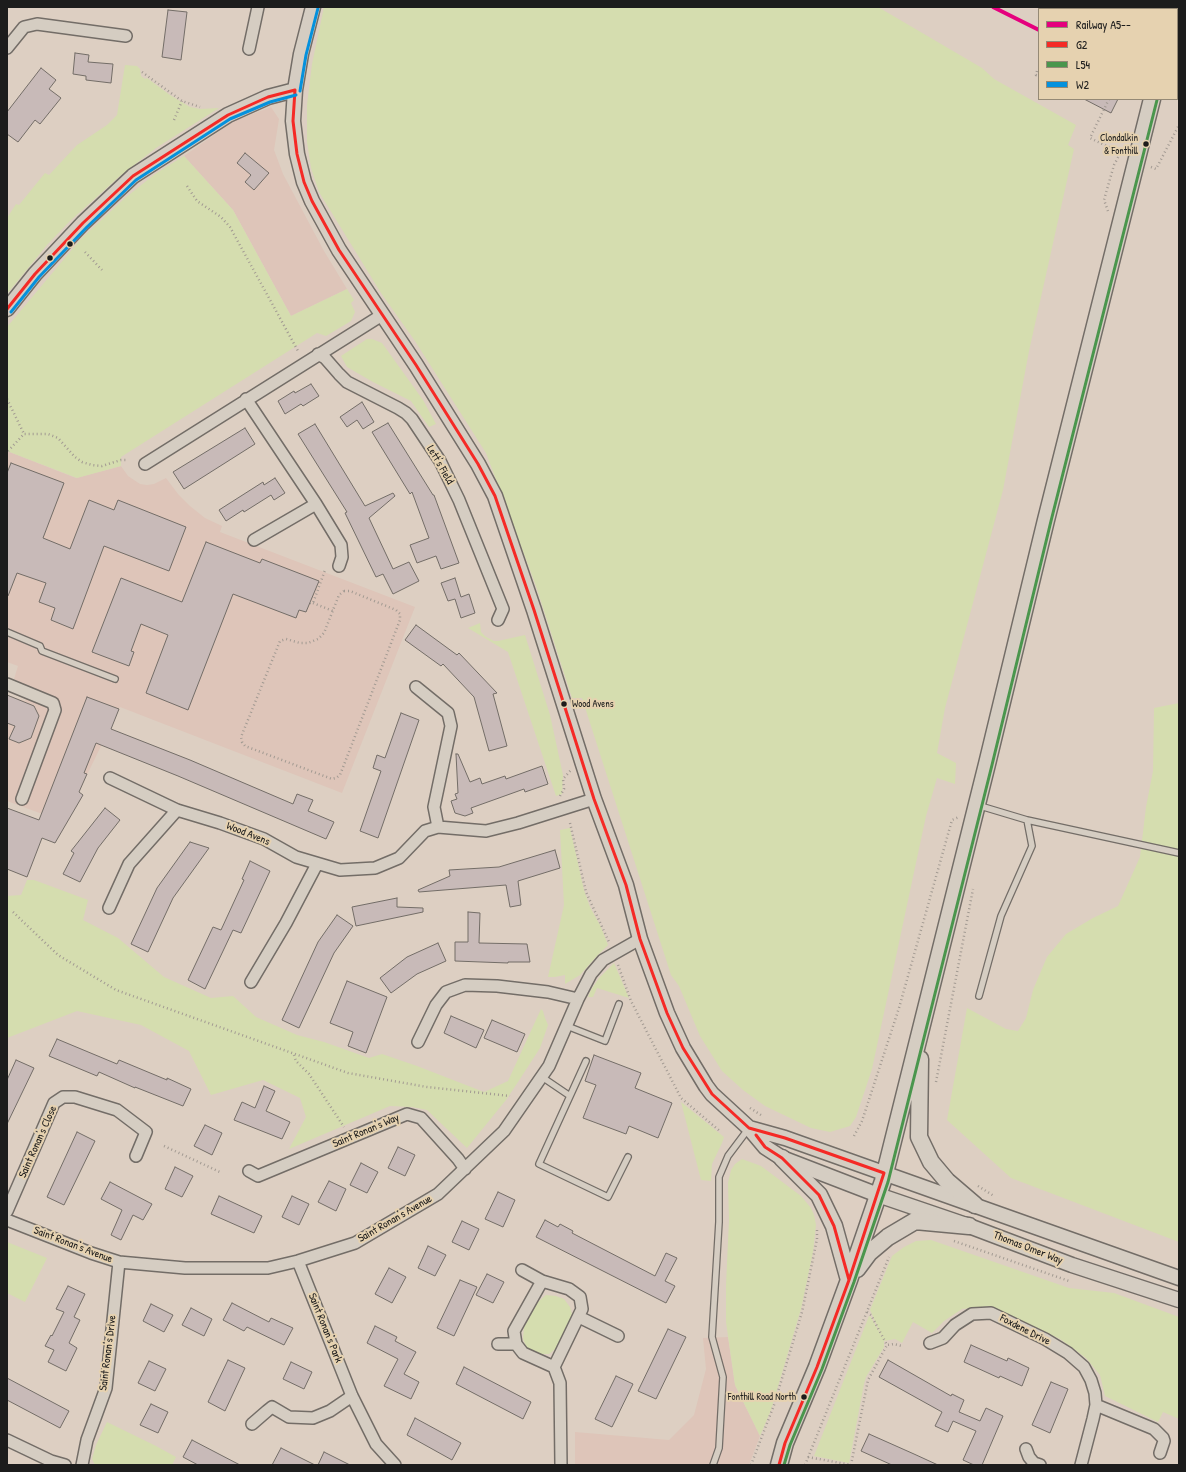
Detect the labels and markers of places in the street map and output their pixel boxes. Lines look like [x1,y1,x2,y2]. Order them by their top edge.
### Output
place label: Clondalkin & Fonthill [1100,132,1138,156]
marker: Clondalkin & Fonthill [1141,139,1151,149]
unlabelled marker [65,239,75,249]
unlabelled marker [45,253,55,263]
place label: Wood Avens [572,698,614,710]
marker: Wood Avens [559,699,569,709]
place label: Fonthill Road North [728,1391,796,1403]
marker: Fonthill Road North [799,1392,809,1402]

